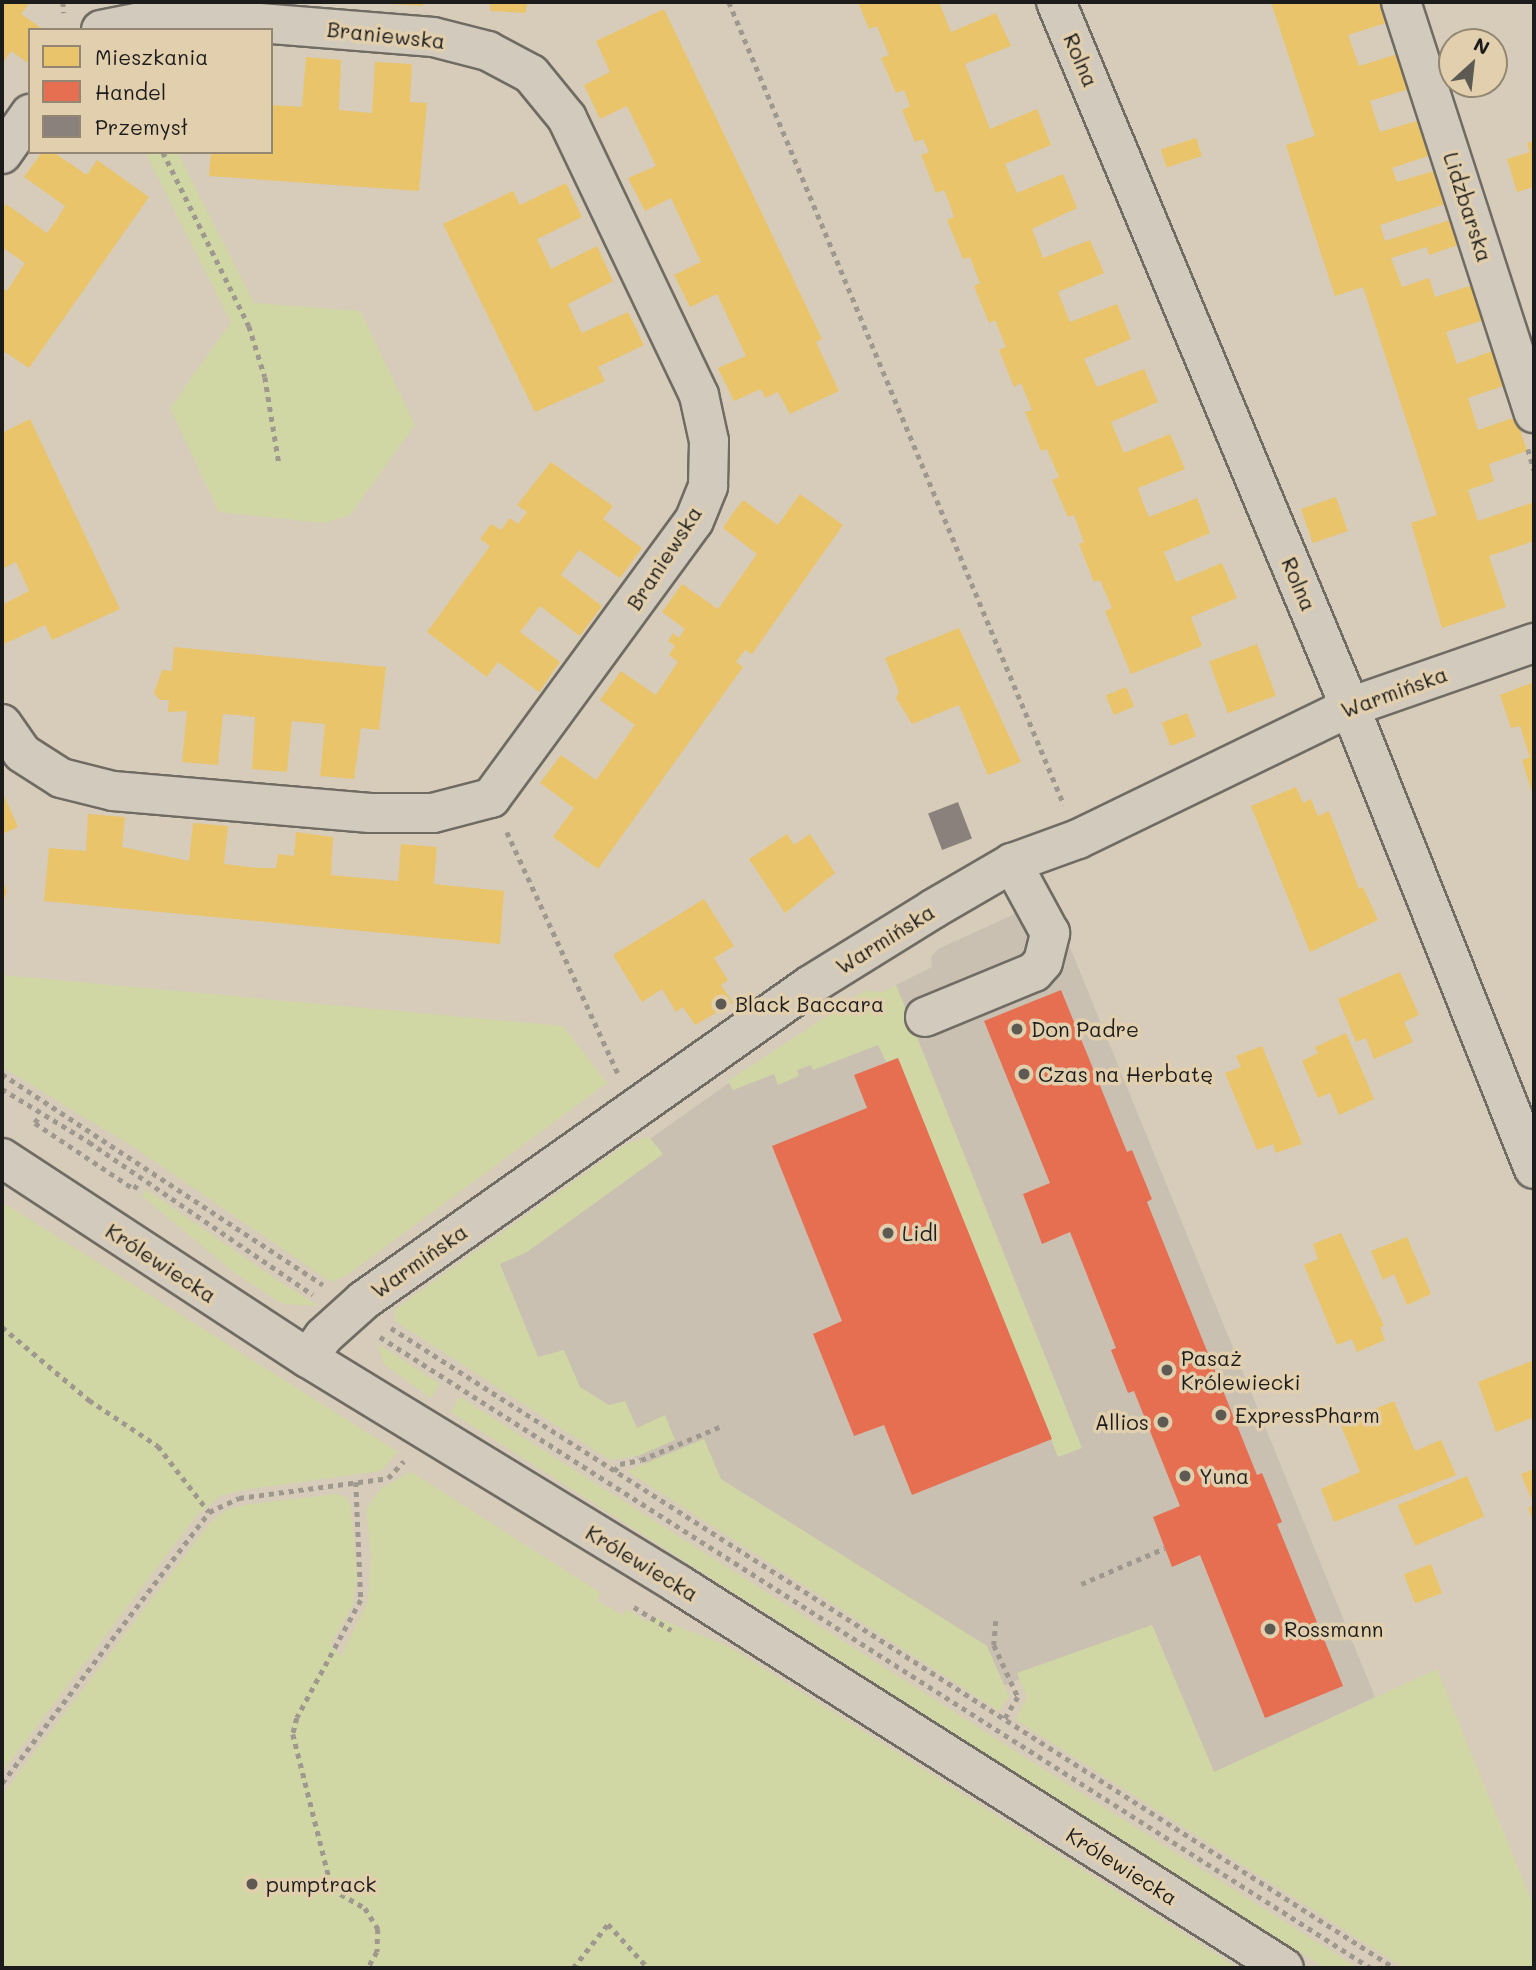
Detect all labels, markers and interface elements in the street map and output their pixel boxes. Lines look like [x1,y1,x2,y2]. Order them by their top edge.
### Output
street label: Braniewska [326,16,446,54]
legend [28,28,273,154]
north arrow [1438,28,1508,98]
street label: Rolna [1058,29,1104,91]
text: N [1470,31,1494,60]
text: Mieszkania [95,43,208,70]
text: Handel [95,78,166,105]
text: Przemysł [95,113,187,140]
street label: Lidzbarska [1438,149,1498,265]
street label: Braniewska [621,501,707,615]
street label: Rolna [1276,553,1322,615]
street label: Warmińska [1337,661,1451,723]
street label: Warmińska [831,899,939,979]
place label: Black Baccara [735,991,884,1017]
marker: Black Baccara [713,996,729,1012]
place label: Don Padre [1031,1016,1139,1042]
marker: Don Padre [1009,1021,1025,1037]
place label: Czas na Herbatę [1038,1061,1213,1087]
marker: Czas na Herbatę [1016,1066,1032,1082]
street label: Królewiecka [101,1218,221,1308]
street label: Warmińska [366,1219,472,1303]
place label: Lidl [902,1220,938,1246]
marker: Lidl [880,1225,896,1241]
place label: Pasaż Królewiecki [1181,1345,1301,1395]
marker: Pasaż Królewiecki [1159,1362,1175,1378]
place label: ExpressPharm [1235,1402,1380,1428]
marker: ExpressPharm [1213,1407,1229,1423]
place label: Allios [1095,1409,1149,1435]
marker: Allios [1155,1414,1171,1430]
place label: Yuna [1199,1463,1249,1489]
marker: Yuna [1177,1468,1193,1484]
street label: Królewiecka [581,1520,703,1606]
place label: Rossmann [1284,1616,1383,1642]
marker: Rossmann [1262,1621,1278,1637]
street label: Królewiecka [1062,1822,1182,1910]
place label: pumptrack [266,1871,377,1897]
marker: pumptrack [244,1876,260,1892]

